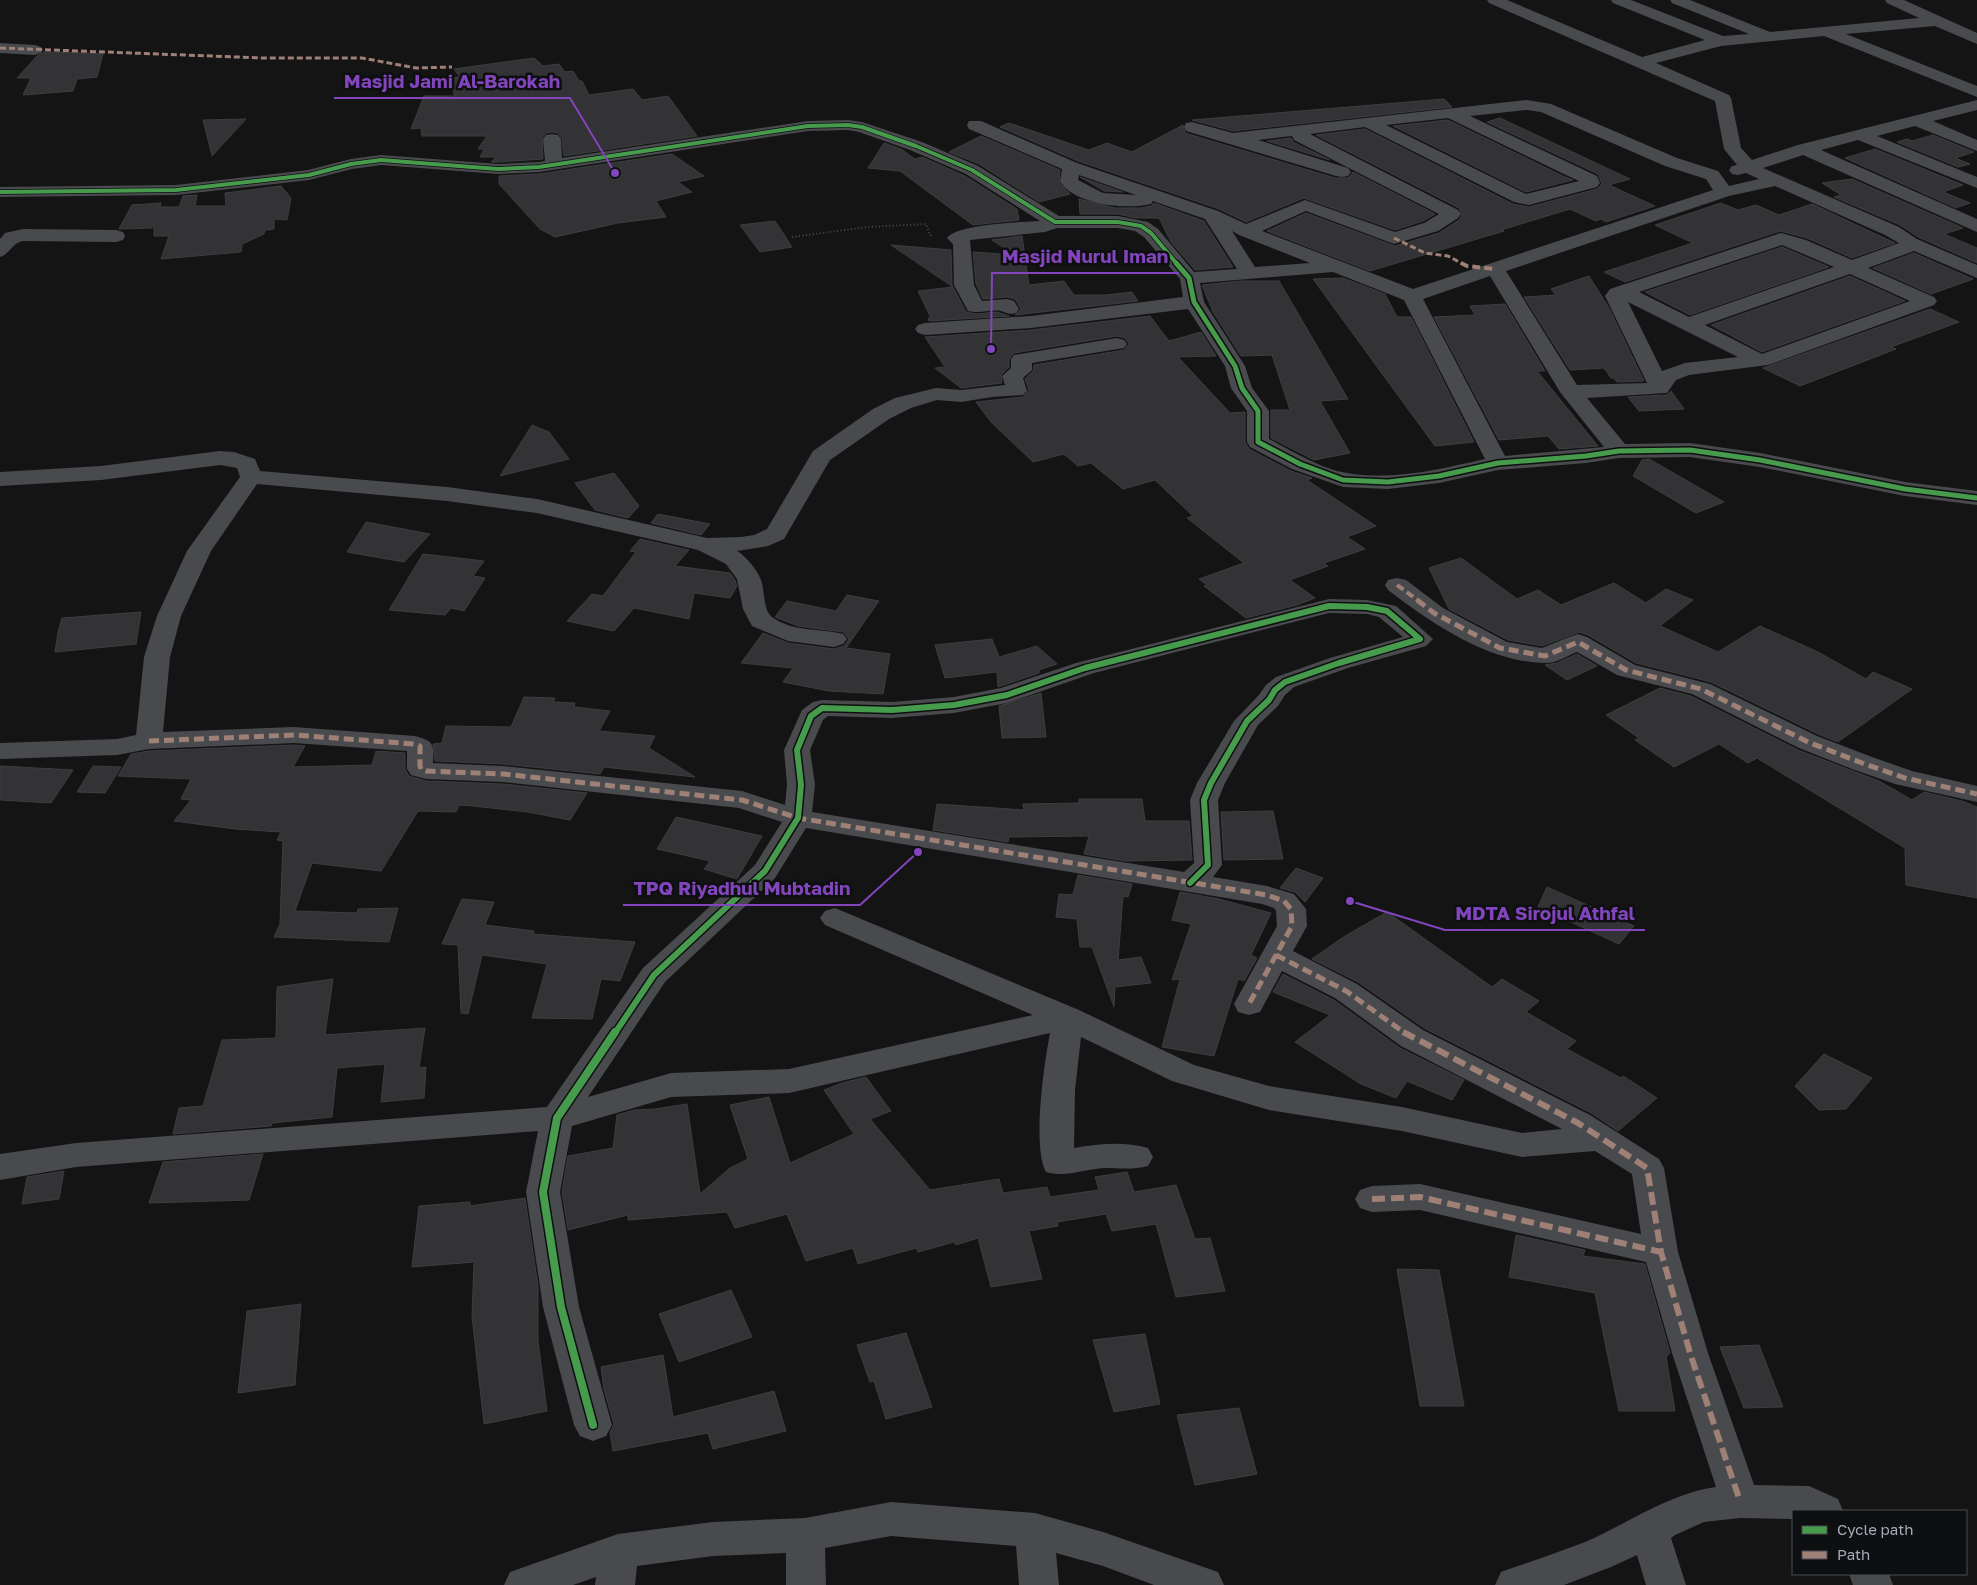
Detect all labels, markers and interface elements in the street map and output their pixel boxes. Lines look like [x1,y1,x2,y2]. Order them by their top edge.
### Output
callout: Masjid Jami Al-Barokah [334,64,570,98]
text: Masjid Jami Al-Barokah [344,69,560,92]
callout: Masjid Nurul Iman [992,239,1179,273]
text: Masjid Nurul Iman [1002,244,1168,267]
callout: TPQ Riyadhul Mubtadin [623,871,860,905]
text: TPQ Riyadhul Mubtadin [633,876,851,899]
callout: MDTA Sirojul Athfal [1445,896,1645,930]
text: MDTA Sirojul Athfal [1455,901,1635,924]
legend [1792,1510,1967,1575]
text: Cycle path [1837,1520,1913,1538]
text: Path [1837,1545,1870,1563]

